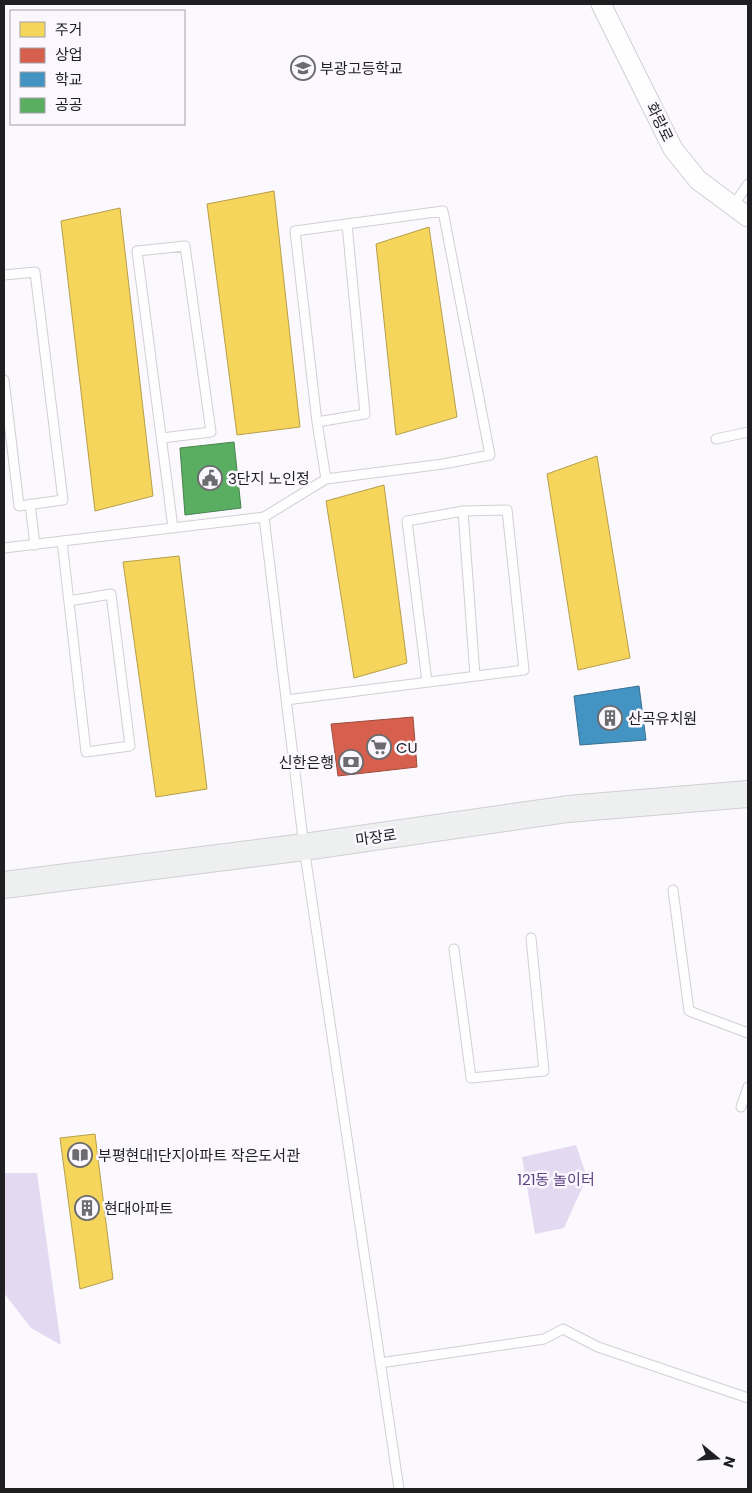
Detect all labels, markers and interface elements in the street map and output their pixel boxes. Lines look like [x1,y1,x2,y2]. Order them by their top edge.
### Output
legend [10,10,185,125]
text: 주거 [55,19,83,40]
text: 상업 [55,44,83,65]
school or university icon: 부광고등학교 [290,55,316,81]
place label: 부광고등학교 [320,58,403,79]
text: 학교 [55,69,83,90]
text: 공공 [55,94,83,115]
street label: 화랑로 [641,99,679,145]
public building icon: 3단지 노인정 [197,465,223,491]
place label: 3단지 노인정 [228,468,310,489]
building icon: 산곡유치원 [597,705,623,731]
place label: 산곡유치원 [628,708,697,729]
supermarket icon: CU [366,734,392,760]
place label: CU [396,737,418,758]
bank icon: 신한은행 [338,749,364,775]
place label: 신한은행 [279,752,334,773]
street label: 마장로 [354,824,398,850]
library icon: 부평현대1단지아파트 작은도서관 [67,1142,93,1168]
place label: 부평현대1단지아파트 작은도서관 [98,1145,300,1166]
park label: 121동 놀이터 [517,1169,595,1190]
building icon: 현대아파트 [74,1195,100,1221]
place label: 현대아파트 [104,1198,173,1219]
north arrow [692,1433,742,1483]
text: N [718,1454,741,1470]

